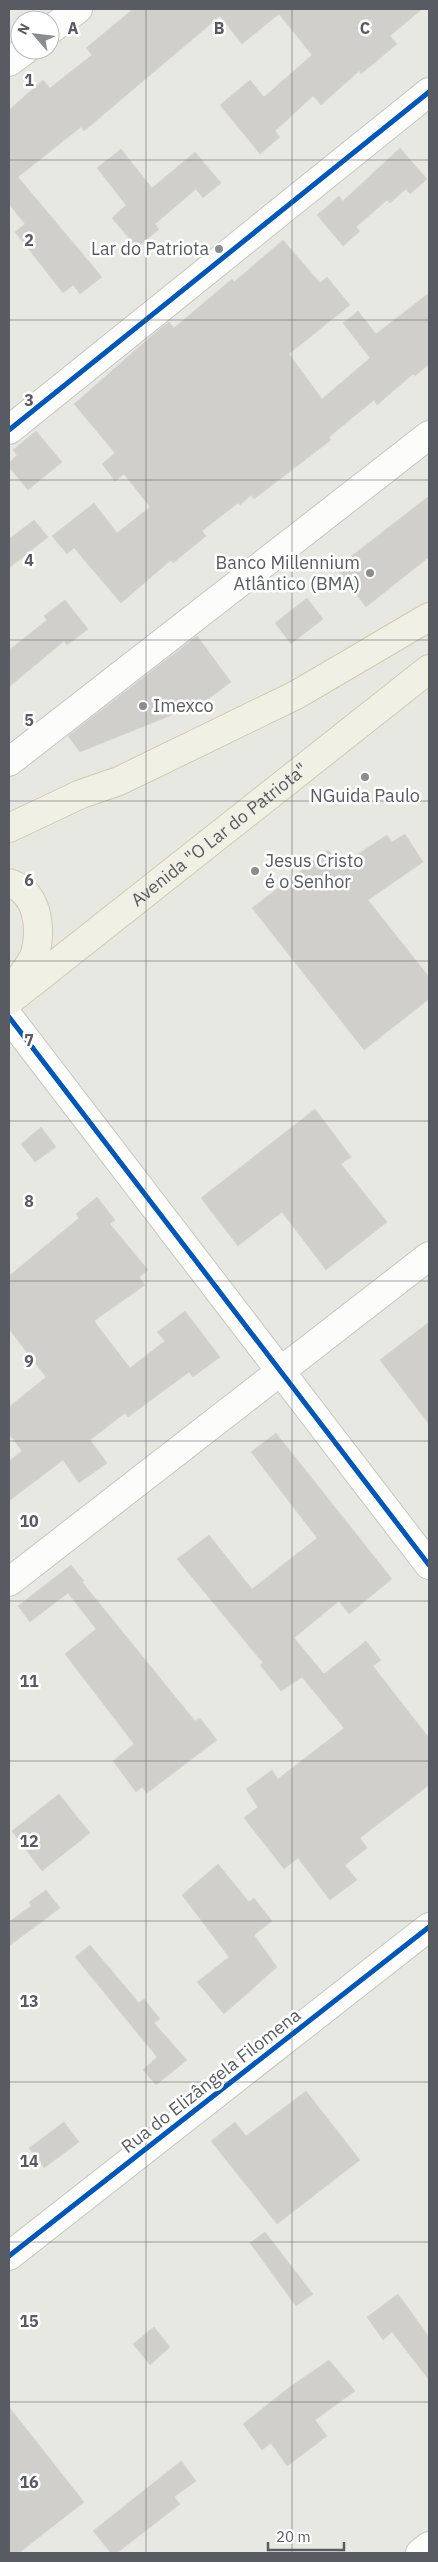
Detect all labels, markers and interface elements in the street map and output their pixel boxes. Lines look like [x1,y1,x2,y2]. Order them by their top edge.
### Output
north arrow [10,10,60,60]
text: A [68,18,79,38]
text: B [214,18,225,38]
text: C [360,18,370,38]
text: N [13,20,34,38]
text: 1 [24,70,34,90]
text: 2 [24,230,34,250]
place label: Lar do Patriota [91,237,209,260]
marker: Lar do Patriota [213,243,225,255]
text: 3 [24,390,34,410]
text: 4 [24,550,34,570]
place label: Banco Millennium Atlântico (BMA) [216,551,360,595]
marker: Banco Millennium Atlântico (BMA) [364,567,376,579]
place label: Imexco [153,694,214,717]
marker: Imexco [137,700,149,712]
text: 5 [24,710,34,730]
street label: Avenida "O Lar do Patriota" [126,758,312,911]
marker: NGuida Paulo [359,771,371,783]
place label: NGuida Paulo [310,784,420,807]
place label: Jesus Cristo é o Senhor [265,849,363,893]
marker: Jesus Cristo é o Senhor [249,865,261,877]
text: 6 [24,870,34,890]
text: 7 [24,1030,34,1050]
text: 8 [24,1191,34,1211]
text: 9 [24,1351,34,1371]
text: 10 [19,1511,39,1531]
text: 11 [19,1671,39,1691]
text: 12 [19,1831,39,1851]
text: 13 [19,1991,39,2011]
street label: Rua do Elizângela Filomena [116,2003,305,2158]
text: 14 [19,2151,39,2171]
text: 15 [19,2311,39,2331]
text: 16 [19,2472,39,2492]
scale bar [268,2520,344,2552]
text: 20 m [276,2527,311,2546]

